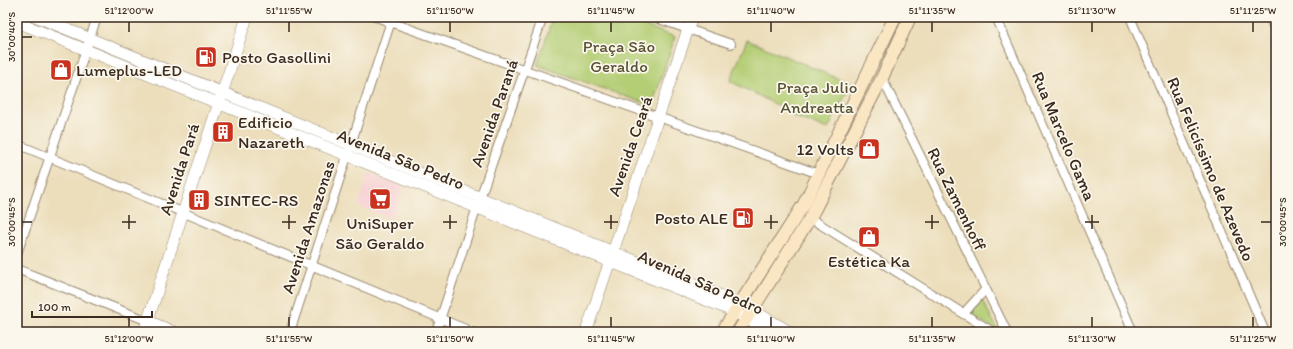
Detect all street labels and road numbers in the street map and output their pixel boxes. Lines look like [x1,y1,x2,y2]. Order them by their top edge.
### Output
street label: Avenida Paraná [466,56,522,170]
street label: Rua Marcelo Gama [1028,69,1100,204]
street label: Rua Felicíssimo de Azevedo [1163,74,1259,264]
street label: Avenida Ceará [603,93,657,199]
street label: Avenida Pará [155,120,203,218]
street label: Avenida São Pedro [335,124,467,194]
street label: Rua Zamenhoff [923,144,991,254]
street label: Avenida Amazonas [277,158,339,296]
street label: Avenida São Pedro [635,245,767,319]

